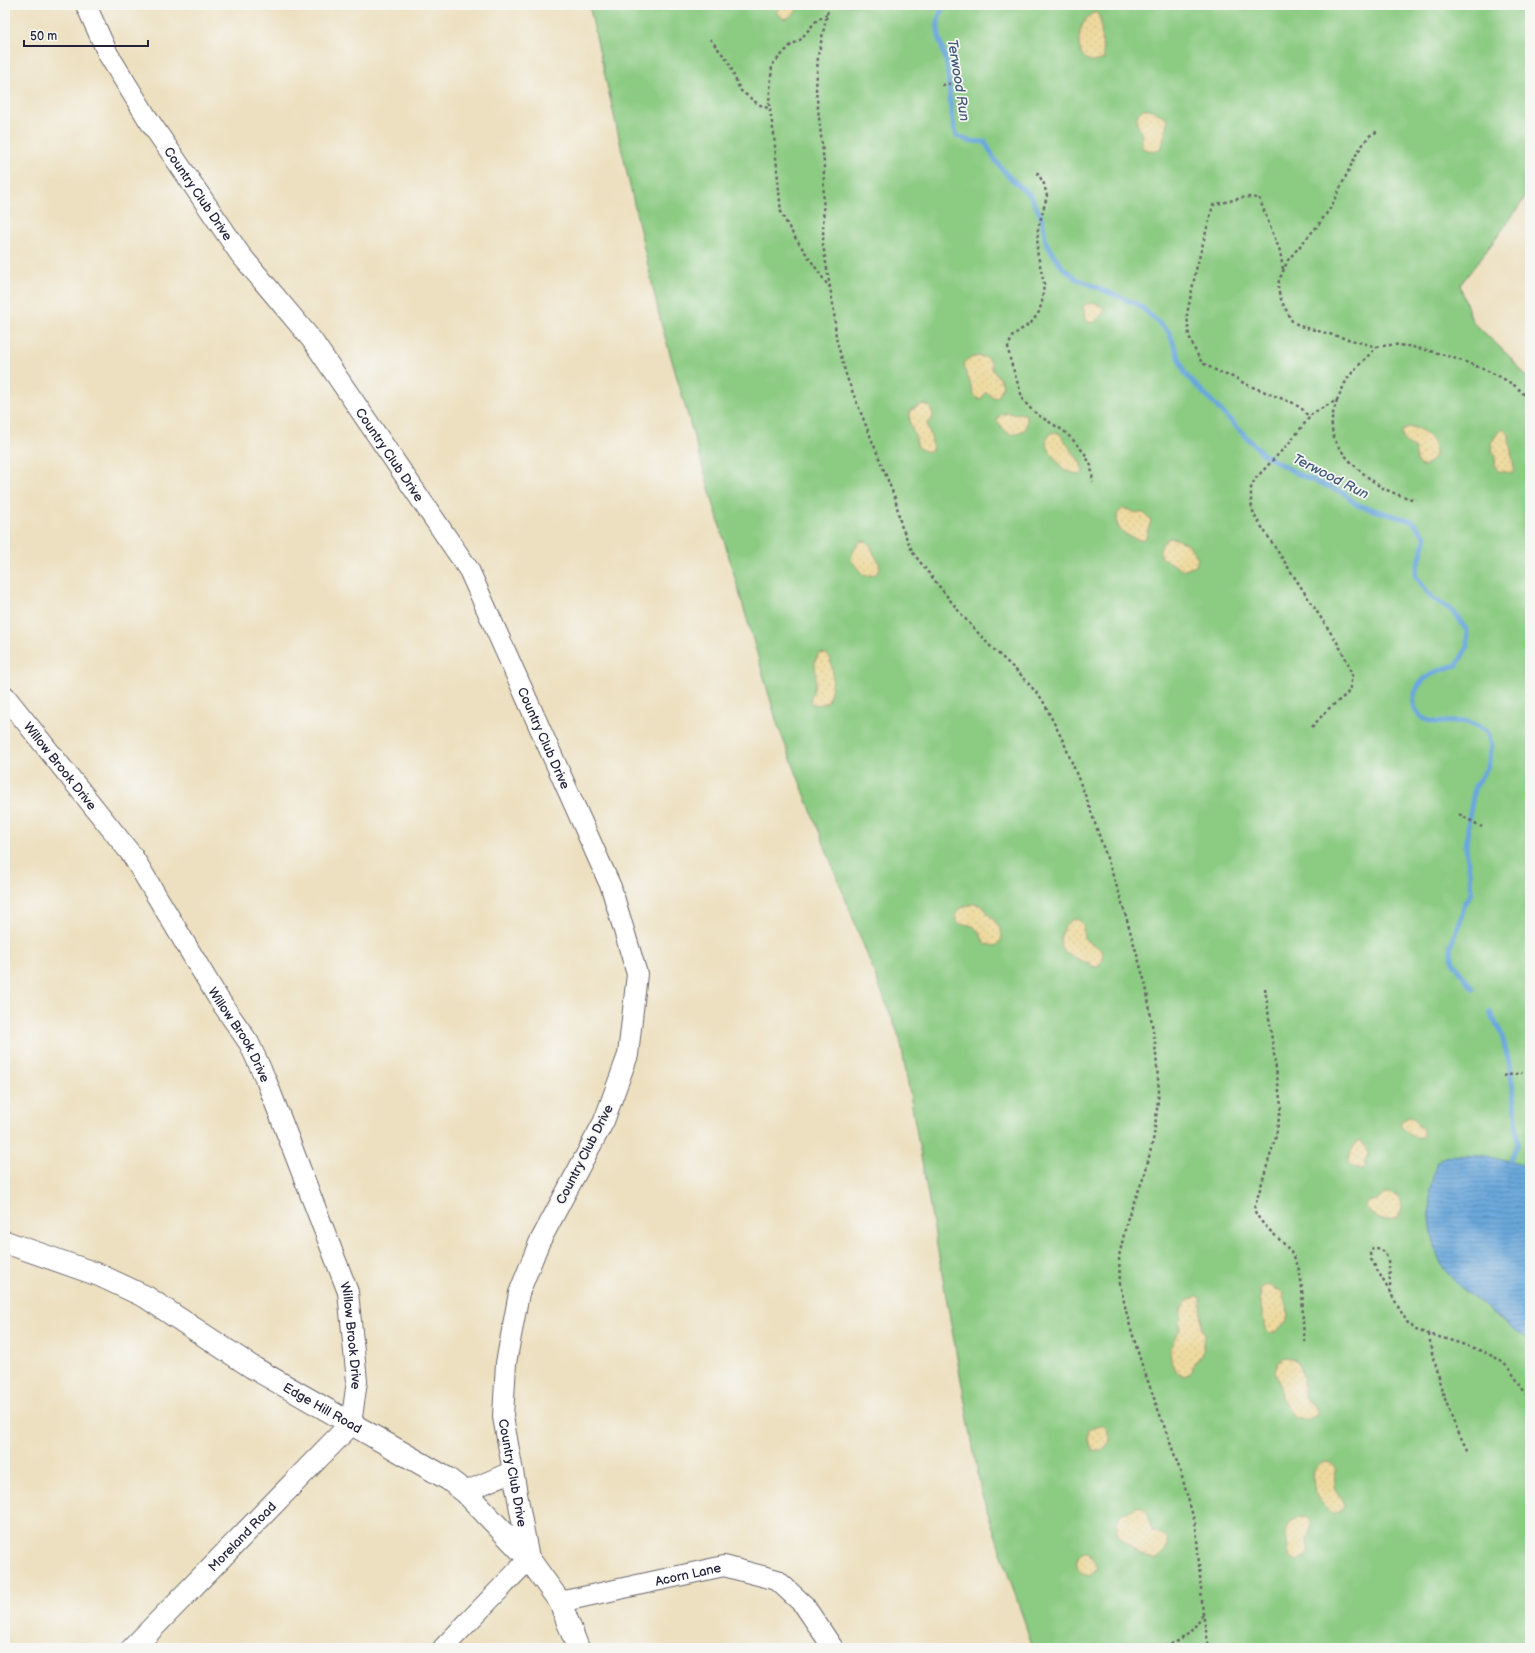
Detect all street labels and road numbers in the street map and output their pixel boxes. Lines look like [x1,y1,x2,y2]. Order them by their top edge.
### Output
street label: Country Club Drive [160,144,236,244]
street label: Country Club Drive [352,405,427,505]
street label: Country Club Drive [514,685,573,792]
street label: Willow Brook Drive [20,719,100,814]
street label: Willow Brook Drive [204,985,273,1085]
street label: Country Club Drive [553,1102,617,1207]
street label: Willow Brook Drive [336,1280,364,1391]
street label: Edge Hill Road [280,1379,364,1437]
street label: Country Club Drive [494,1417,530,1529]
street label: Moreland Road [205,1499,280,1575]
street label: Acorn Lane [654,1560,723,1590]

